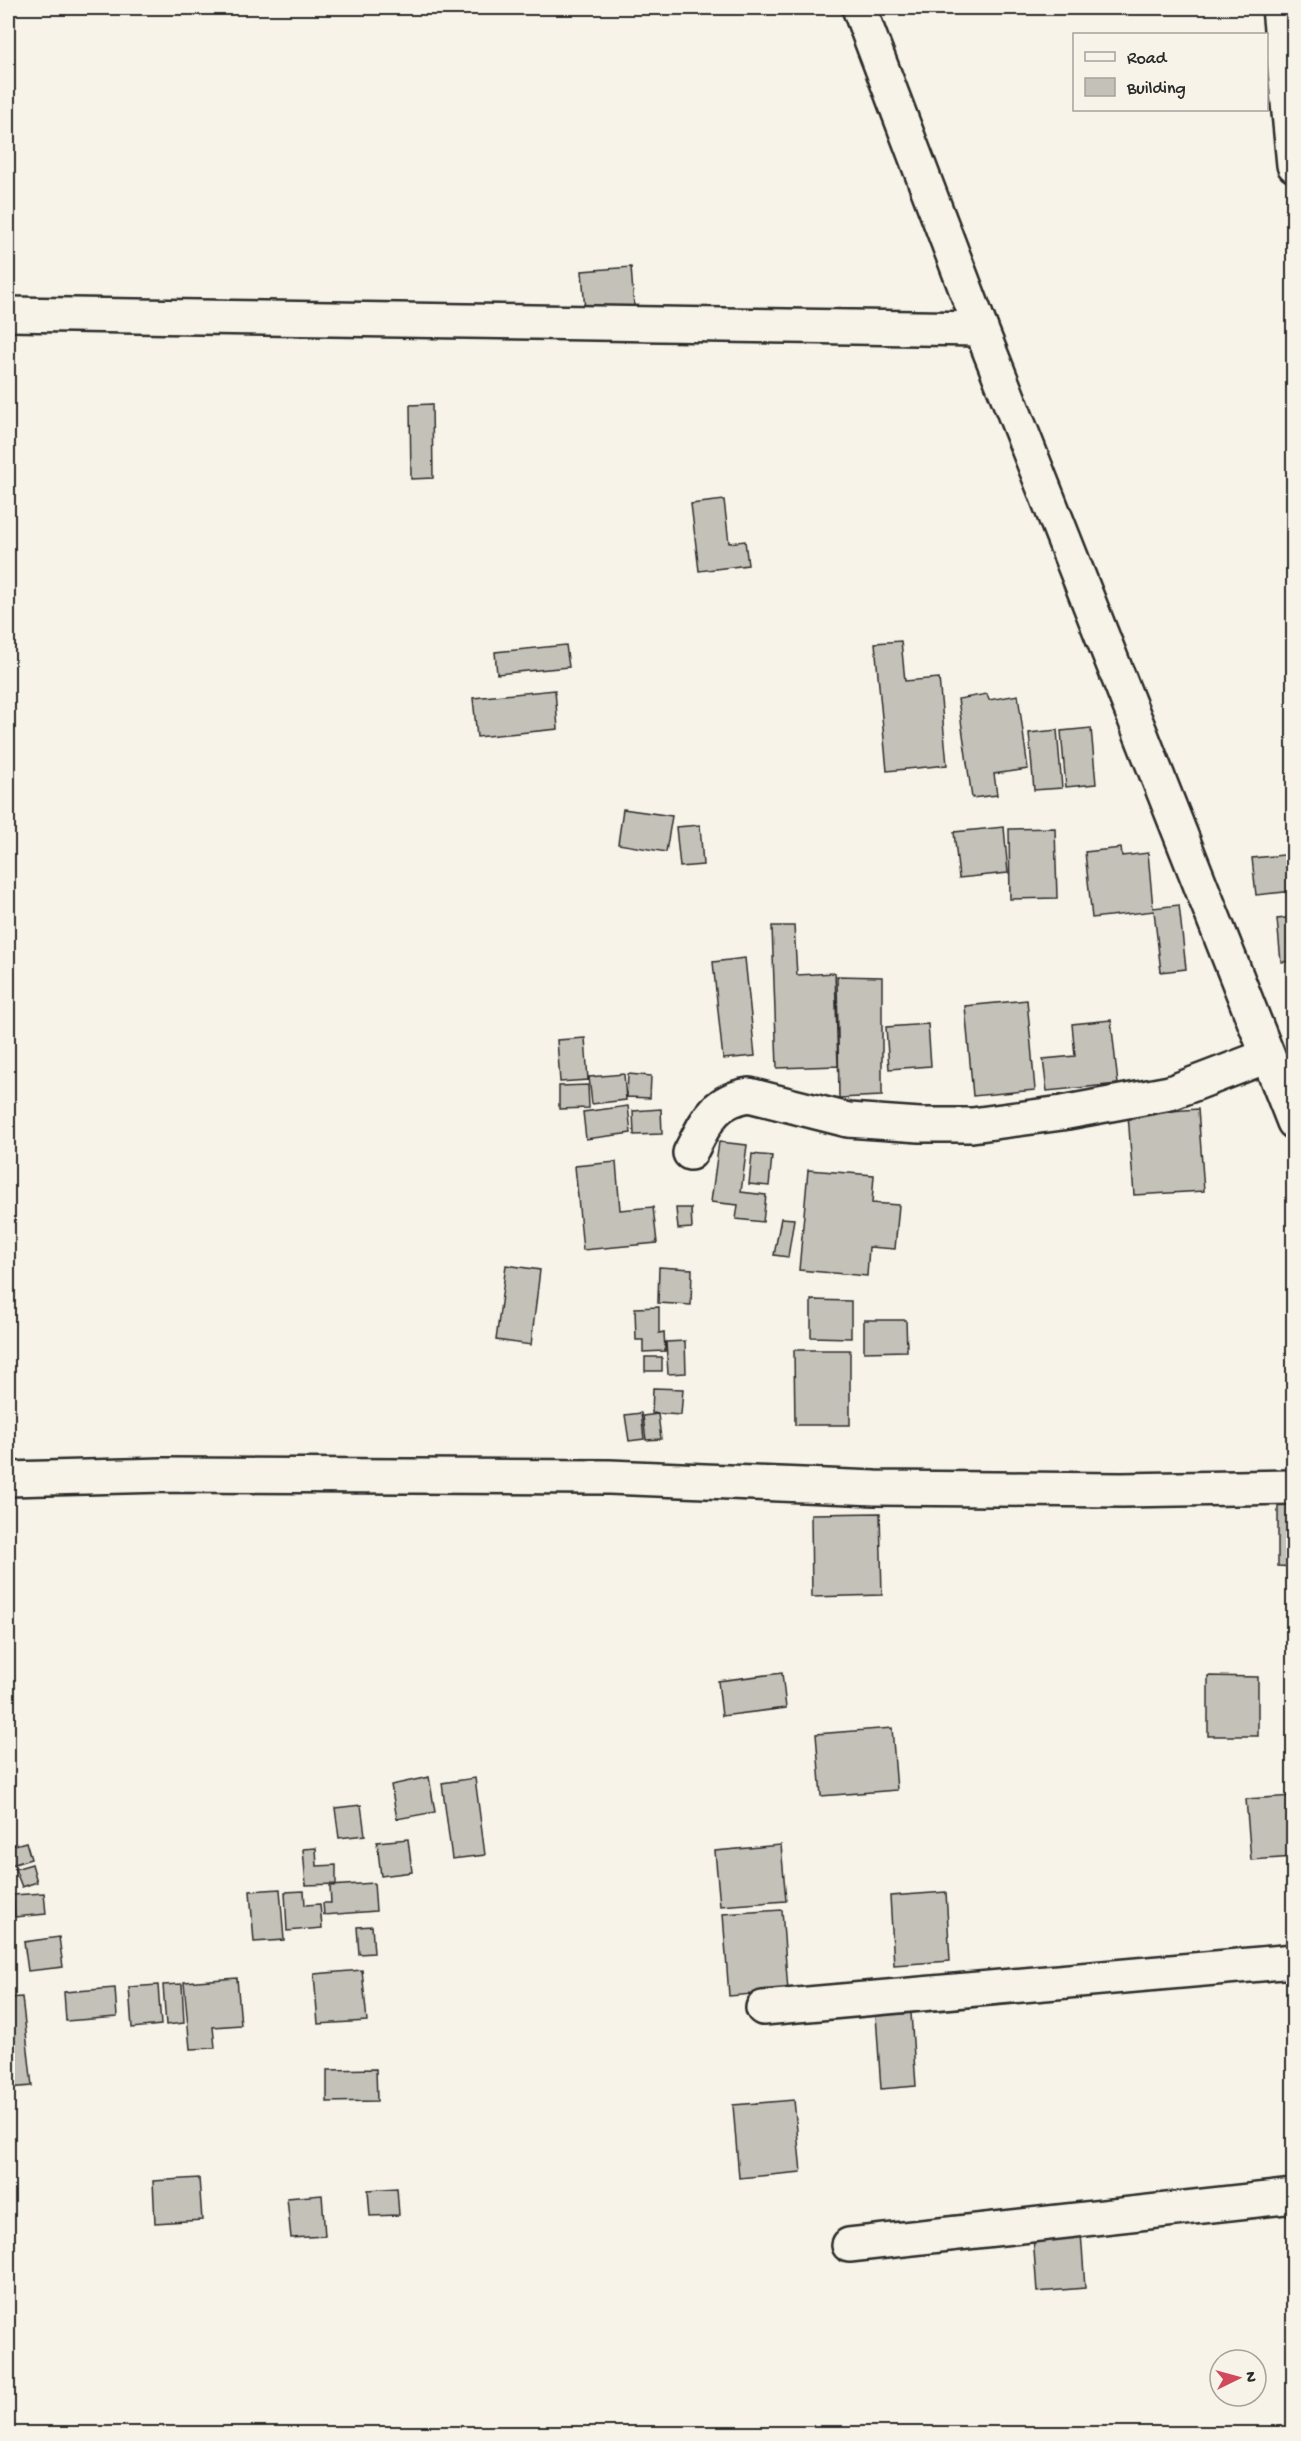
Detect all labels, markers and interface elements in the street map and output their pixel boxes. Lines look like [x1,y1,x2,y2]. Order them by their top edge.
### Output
legend [1073,33,1268,111]
text: Road [1127,49,1168,70]
text: Building [1126,79,1186,100]
north arrow [1208,2348,1268,2408]
text: N [1240,2371,1259,2384]

